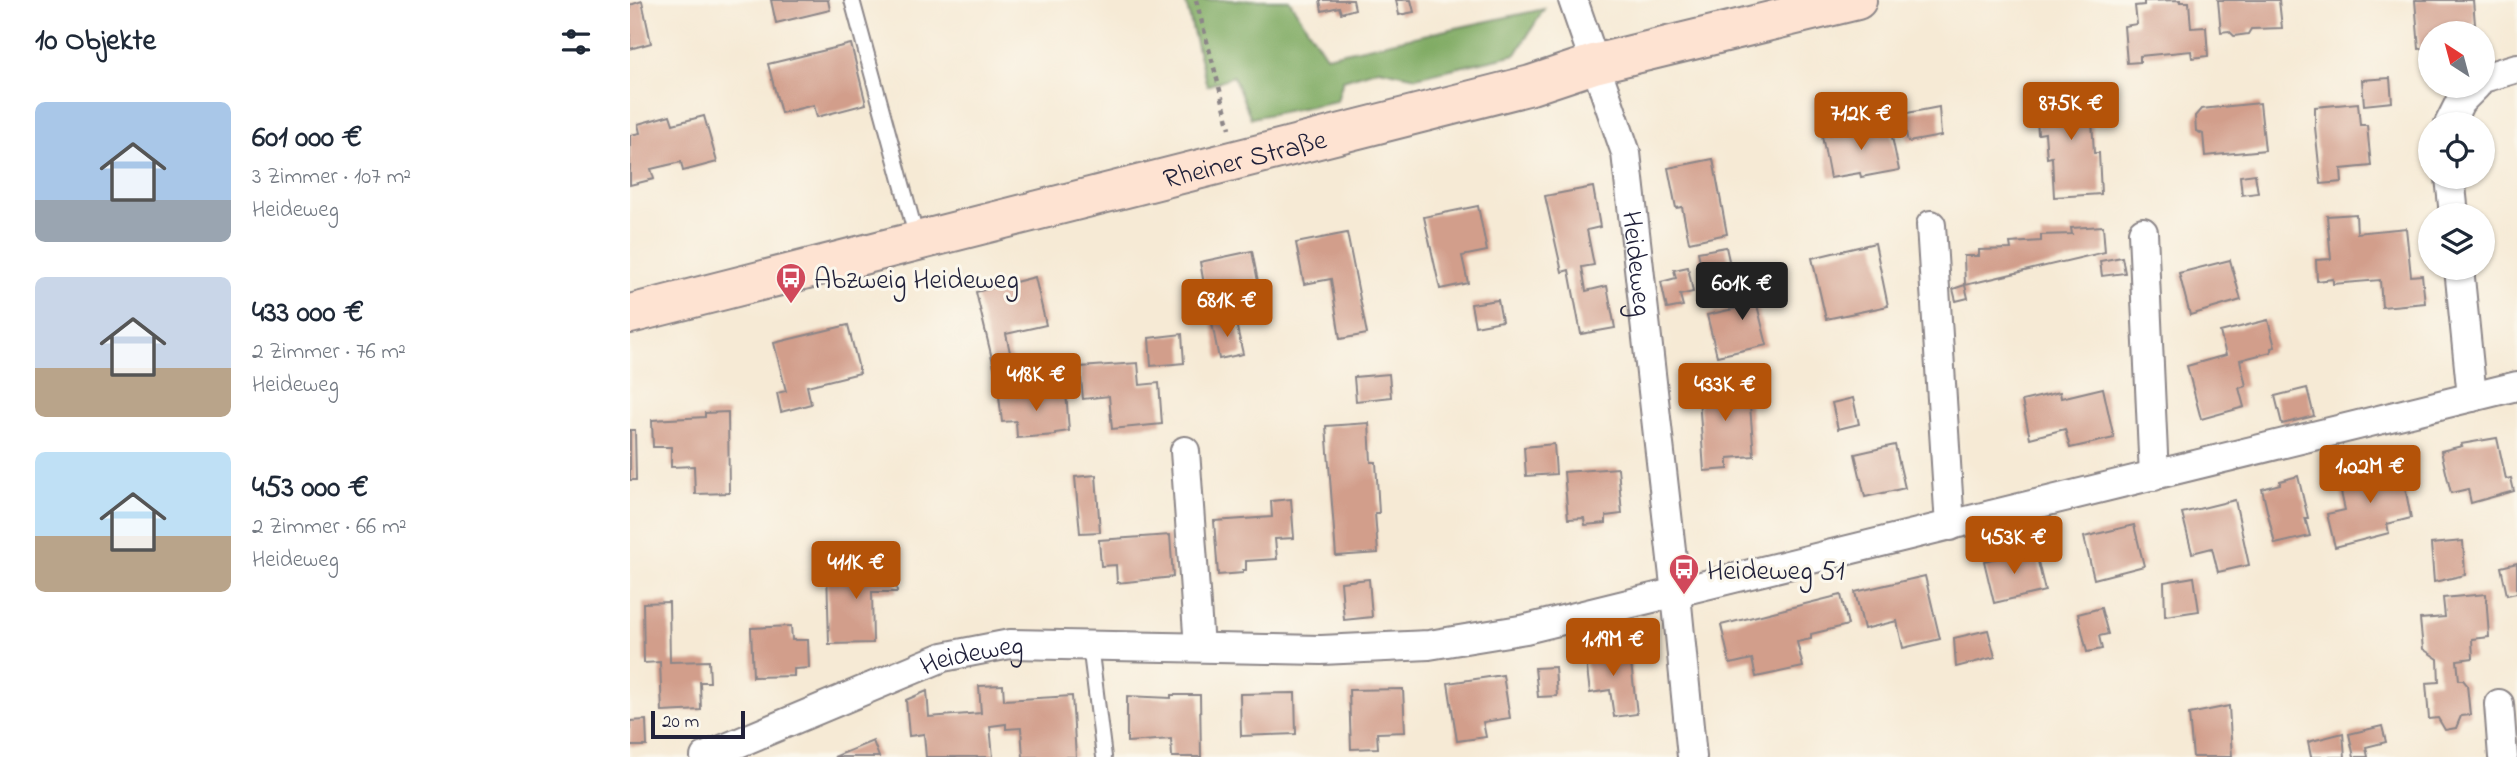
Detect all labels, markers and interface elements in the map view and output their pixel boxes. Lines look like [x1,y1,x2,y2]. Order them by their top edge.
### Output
text: 10 Objekte [35,20,156,64]
north arrow [2418,21,2496,98]
map controls [2418,21,2495,280]
icon: filters [557,23,595,61]
pin: 875K € [2014,82,2128,142]
text: 875K € [2039,88,2103,121]
pin: 712K € [1804,92,1918,152]
text: 712K € [1830,98,1892,131]
button: locate [2418,112,2495,189]
text: 601 000 € [252,117,363,161]
street label: Rheiner Straße [1159,121,1332,202]
icon: home [91,130,175,214]
text: 3 Zimmer · 107 m² [252,161,411,194]
text: Heideweg [252,194,339,227]
button: layers [2418,203,2495,280]
street label: Heideweg [1609,209,1661,319]
bus stop icon: Abzweig Heideweg [774,261,808,305]
place label: Abzweig Heideweg [814,261,1019,302]
pin: 601K € [1685,262,1799,322]
text: 601K € [1712,268,1772,301]
pin: 681K € [1170,280,1284,339]
text: 681K € [1198,285,1257,318]
text: 433 000 € [252,292,364,336]
icon: home [91,305,175,389]
text: 2 Zimmer · 76 m² [252,336,406,369]
pin: 418K € [979,354,1093,413]
text: 418K € [1007,359,1065,392]
pin: 433K € [1668,364,1782,423]
text: Heideweg [252,369,339,402]
text: 433K € [1694,369,1756,402]
pin: 1.02M € [2305,446,2435,505]
text: 1.02M € [2335,451,2405,484]
text: 453 000 € [252,467,369,511]
icon: home [91,480,175,564]
text: 2 Zimmer · 66 m² [252,511,407,544]
pin: 453K € [1957,516,2071,576]
text: 453K € [1981,522,2047,555]
pin: 411K € [799,542,913,601]
text: Heideweg [252,544,339,577]
text: 411K € [827,547,885,580]
bus stop icon: Heideweg 51 [1667,552,1701,596]
place label: Heideweg 51 [1707,552,1845,593]
pin: 1.19M € [1548,618,1678,678]
text: 1.19M € [1582,624,1644,657]
street label: Heideweg [914,627,1024,688]
scale bar [651,708,746,740]
text: 20 m [662,709,699,736]

